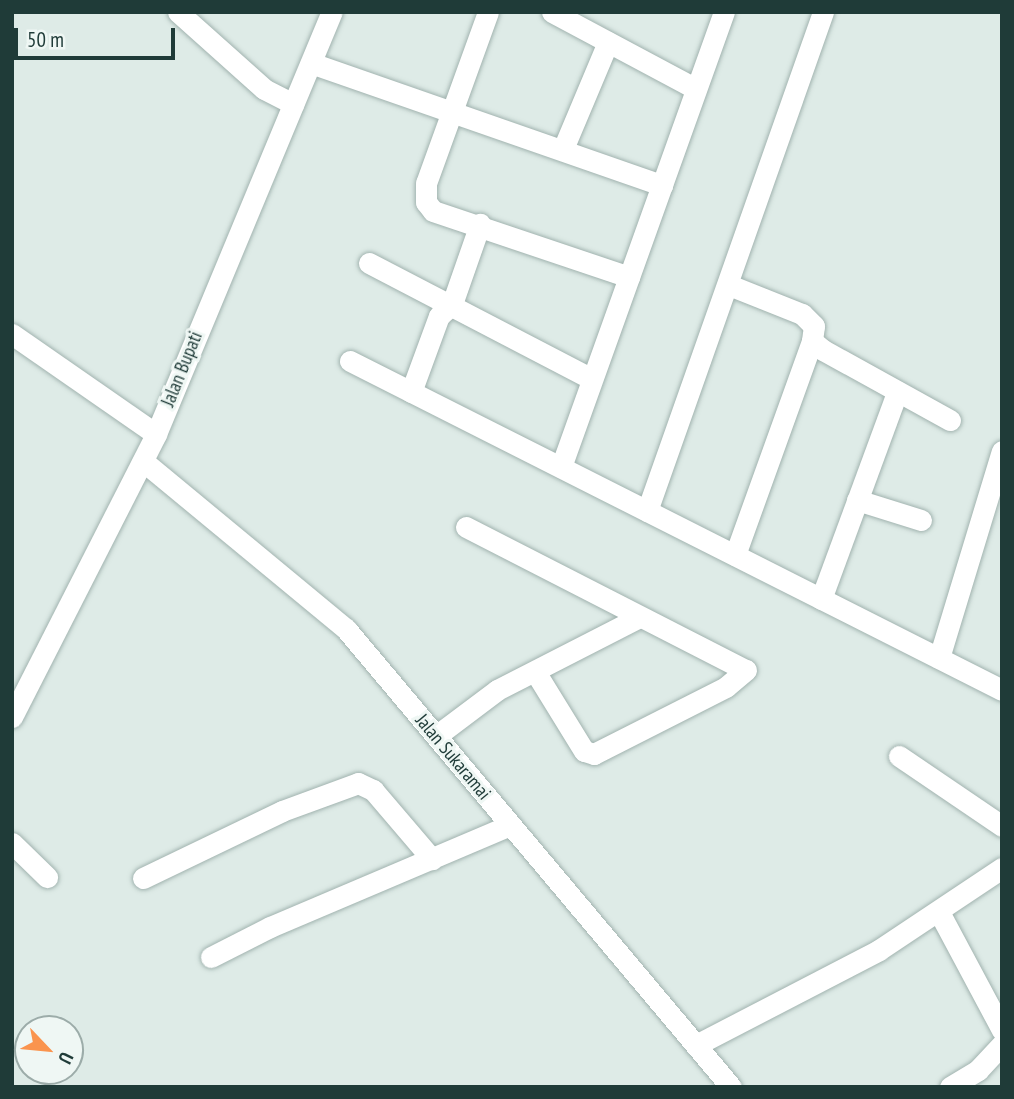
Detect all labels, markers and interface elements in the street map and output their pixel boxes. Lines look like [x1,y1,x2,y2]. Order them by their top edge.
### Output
scale bar [18,14,178,58]
text: 50 m [27,26,64,53]
street label: Jalan Bupati [157,328,207,410]
street label: Jalan Sukaramai [411,710,495,804]
north arrow [14,1015,84,1085]
text: U [53,1049,79,1068]

